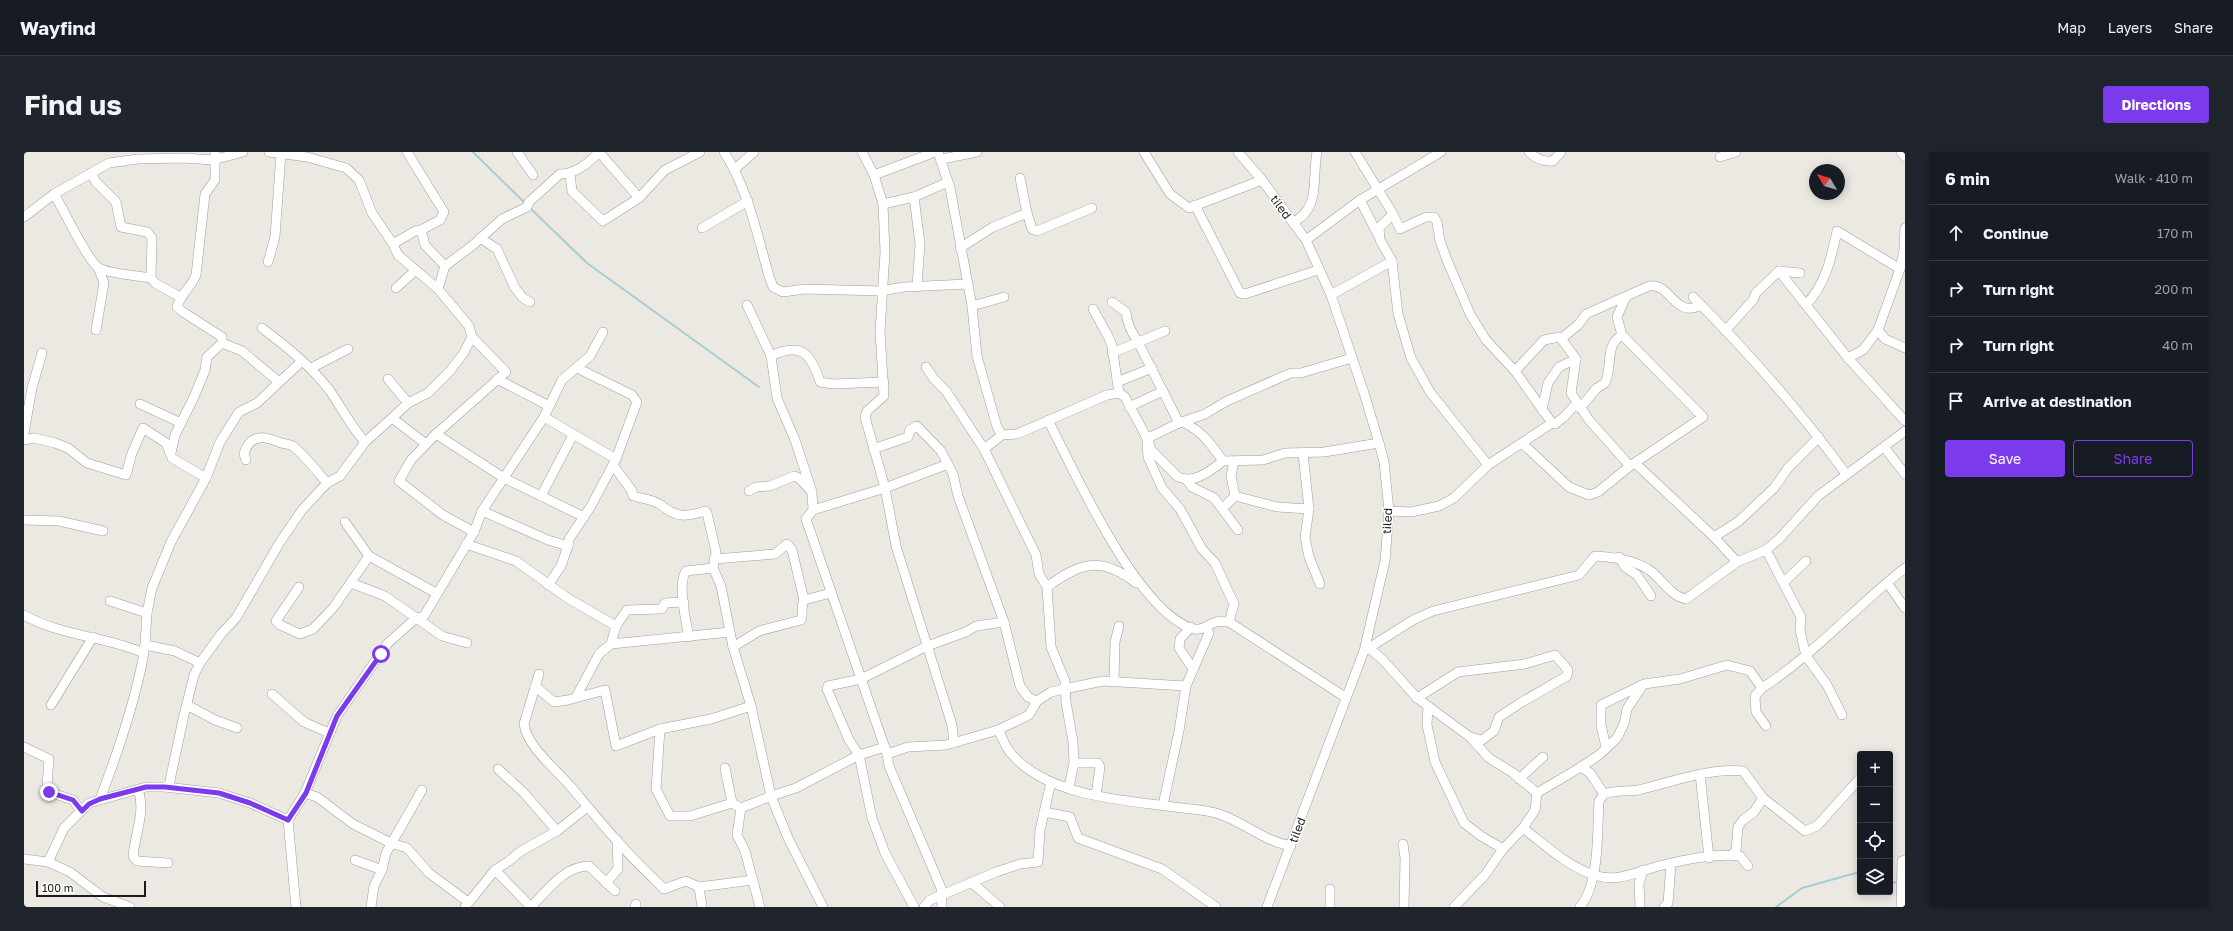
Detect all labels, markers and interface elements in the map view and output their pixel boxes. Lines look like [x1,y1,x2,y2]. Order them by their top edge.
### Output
text: Wayfind [20,16,96,39]
text: Map [2057,19,2086,36]
text: Layers [2108,19,2152,36]
text: Share [2174,19,2213,36]
button: Directions [2103,86,2209,123]
text: Find us [24,88,122,121]
north arrow [1809,164,1845,200]
text: 6 min [1945,168,1990,189]
text: Walk · 410 m [2115,170,2193,186]
street label: tiled [1267,192,1295,222]
icon: ahead [1945,222,1967,244]
text: Continue [1983,224,2049,242]
text: 170 m [2157,225,2193,241]
icon: right [1945,278,1967,300]
text: Turn right [1983,280,2054,298]
text: 200 m [2155,281,2193,297]
icon: right [1945,334,1967,356]
text: Turn right [1983,336,2054,354]
text: 40 m [2162,337,2193,353]
icon: arrive [1945,390,1967,412]
text: Arrive at destination [1983,392,2132,410]
button: Save [1945,440,2065,477]
button: Share [2073,440,2193,477]
street label: tiled [1379,508,1395,534]
route start [372,645,390,663]
map controls [1857,751,1893,895]
button: + [1857,751,1893,787]
route end [40,783,58,801]
button: − [1857,787,1893,823]
street label: tiled [1285,815,1309,845]
button: locate [1857,823,1893,859]
button: layers [1857,859,1893,895]
scale bar [36,879,146,898]
text: 100 m [42,881,73,894]

